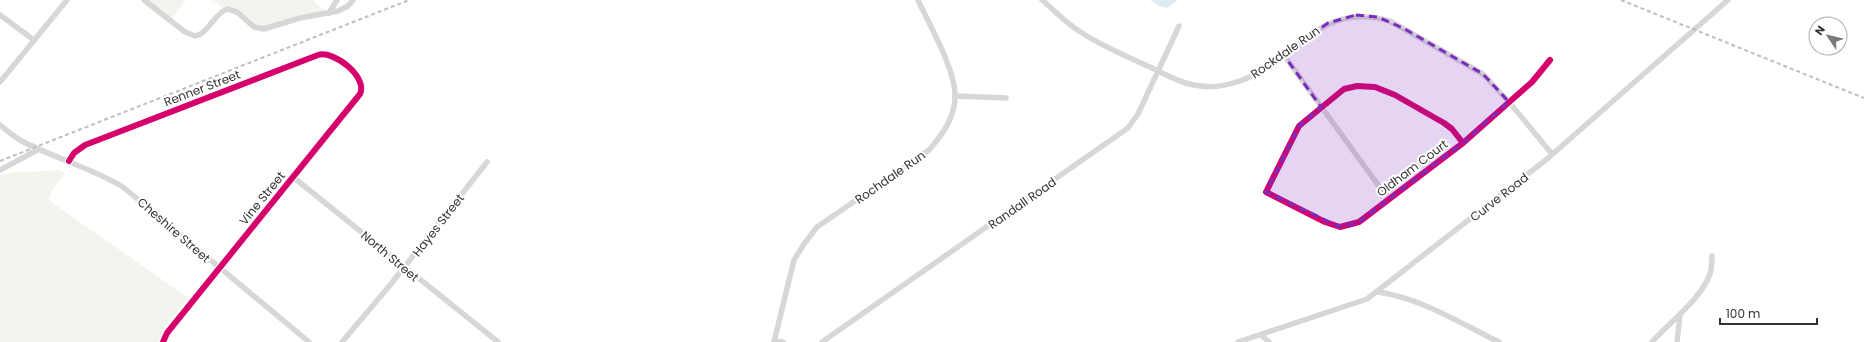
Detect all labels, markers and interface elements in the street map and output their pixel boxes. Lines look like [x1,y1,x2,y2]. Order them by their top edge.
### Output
north arrow [1808,16,1848,56]
street label: Rockdale Run [1247,22,1323,82]
text: N [1811,22,1829,38]
street label: Renner Street [161,66,243,110]
street label: Oldham Court [1373,136,1451,200]
street label: Rochdale Run [851,146,929,208]
street label: Vine Street [235,168,289,228]
street label: Curve Road [1466,169,1532,225]
street label: Randall Road [985,173,1059,233]
street label: Hayes Street [408,190,468,260]
street label: Cheshire Street [134,194,214,266]
street label: North Street [357,227,423,285]
scale bar [1720,300,1817,326]
text: 100 m [1726,305,1760,322]

